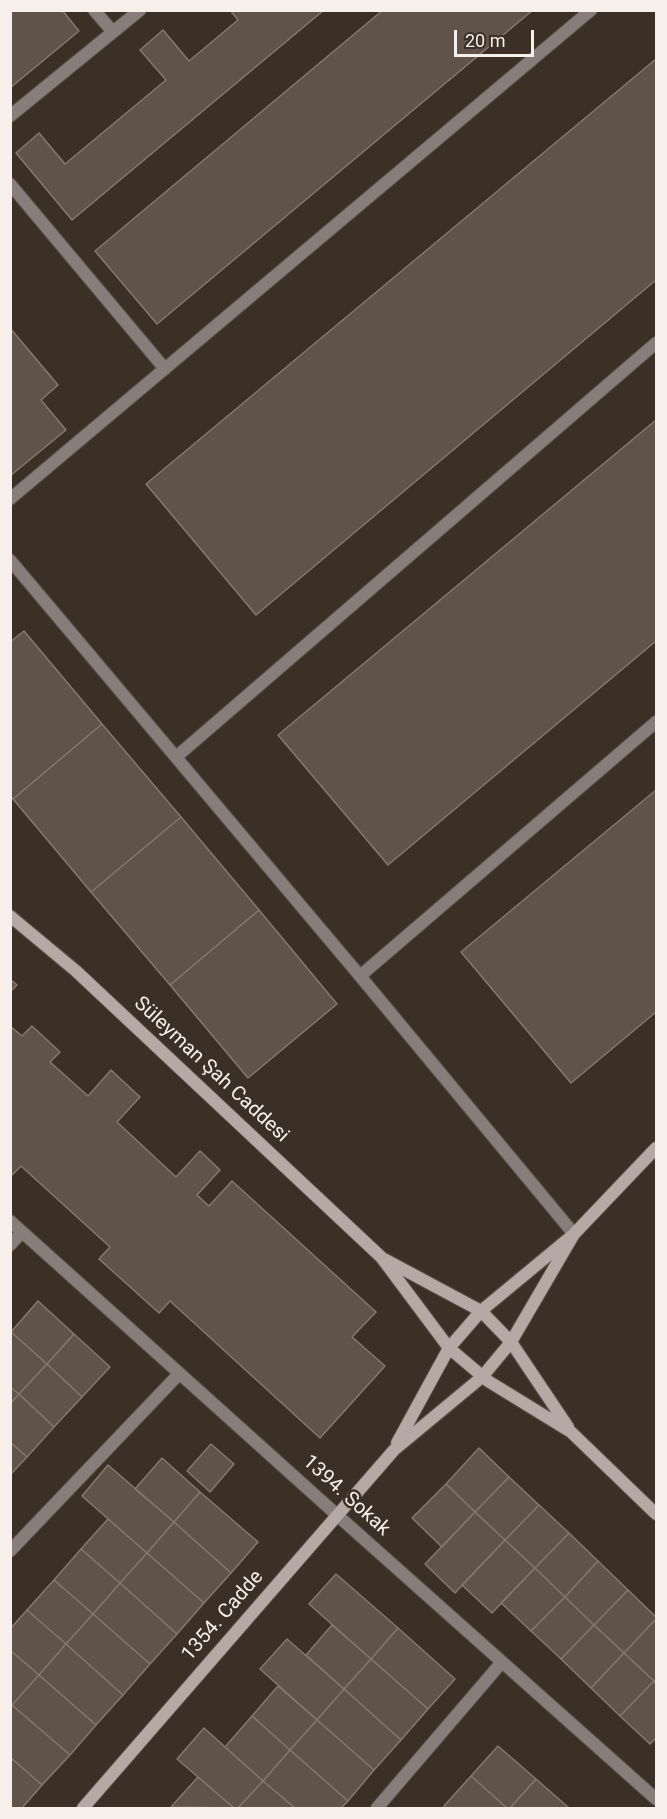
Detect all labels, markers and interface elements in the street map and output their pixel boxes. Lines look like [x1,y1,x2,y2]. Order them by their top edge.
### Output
scale bar [457,18,536,56]
text: 20 m [465,30,505,51]
street label: Süleyman Şah Caddesi [129,992,293,1148]
street label: 1394. Sokak [297,1450,395,1542]
street label: 1354. Cadde [177,1566,269,1666]

